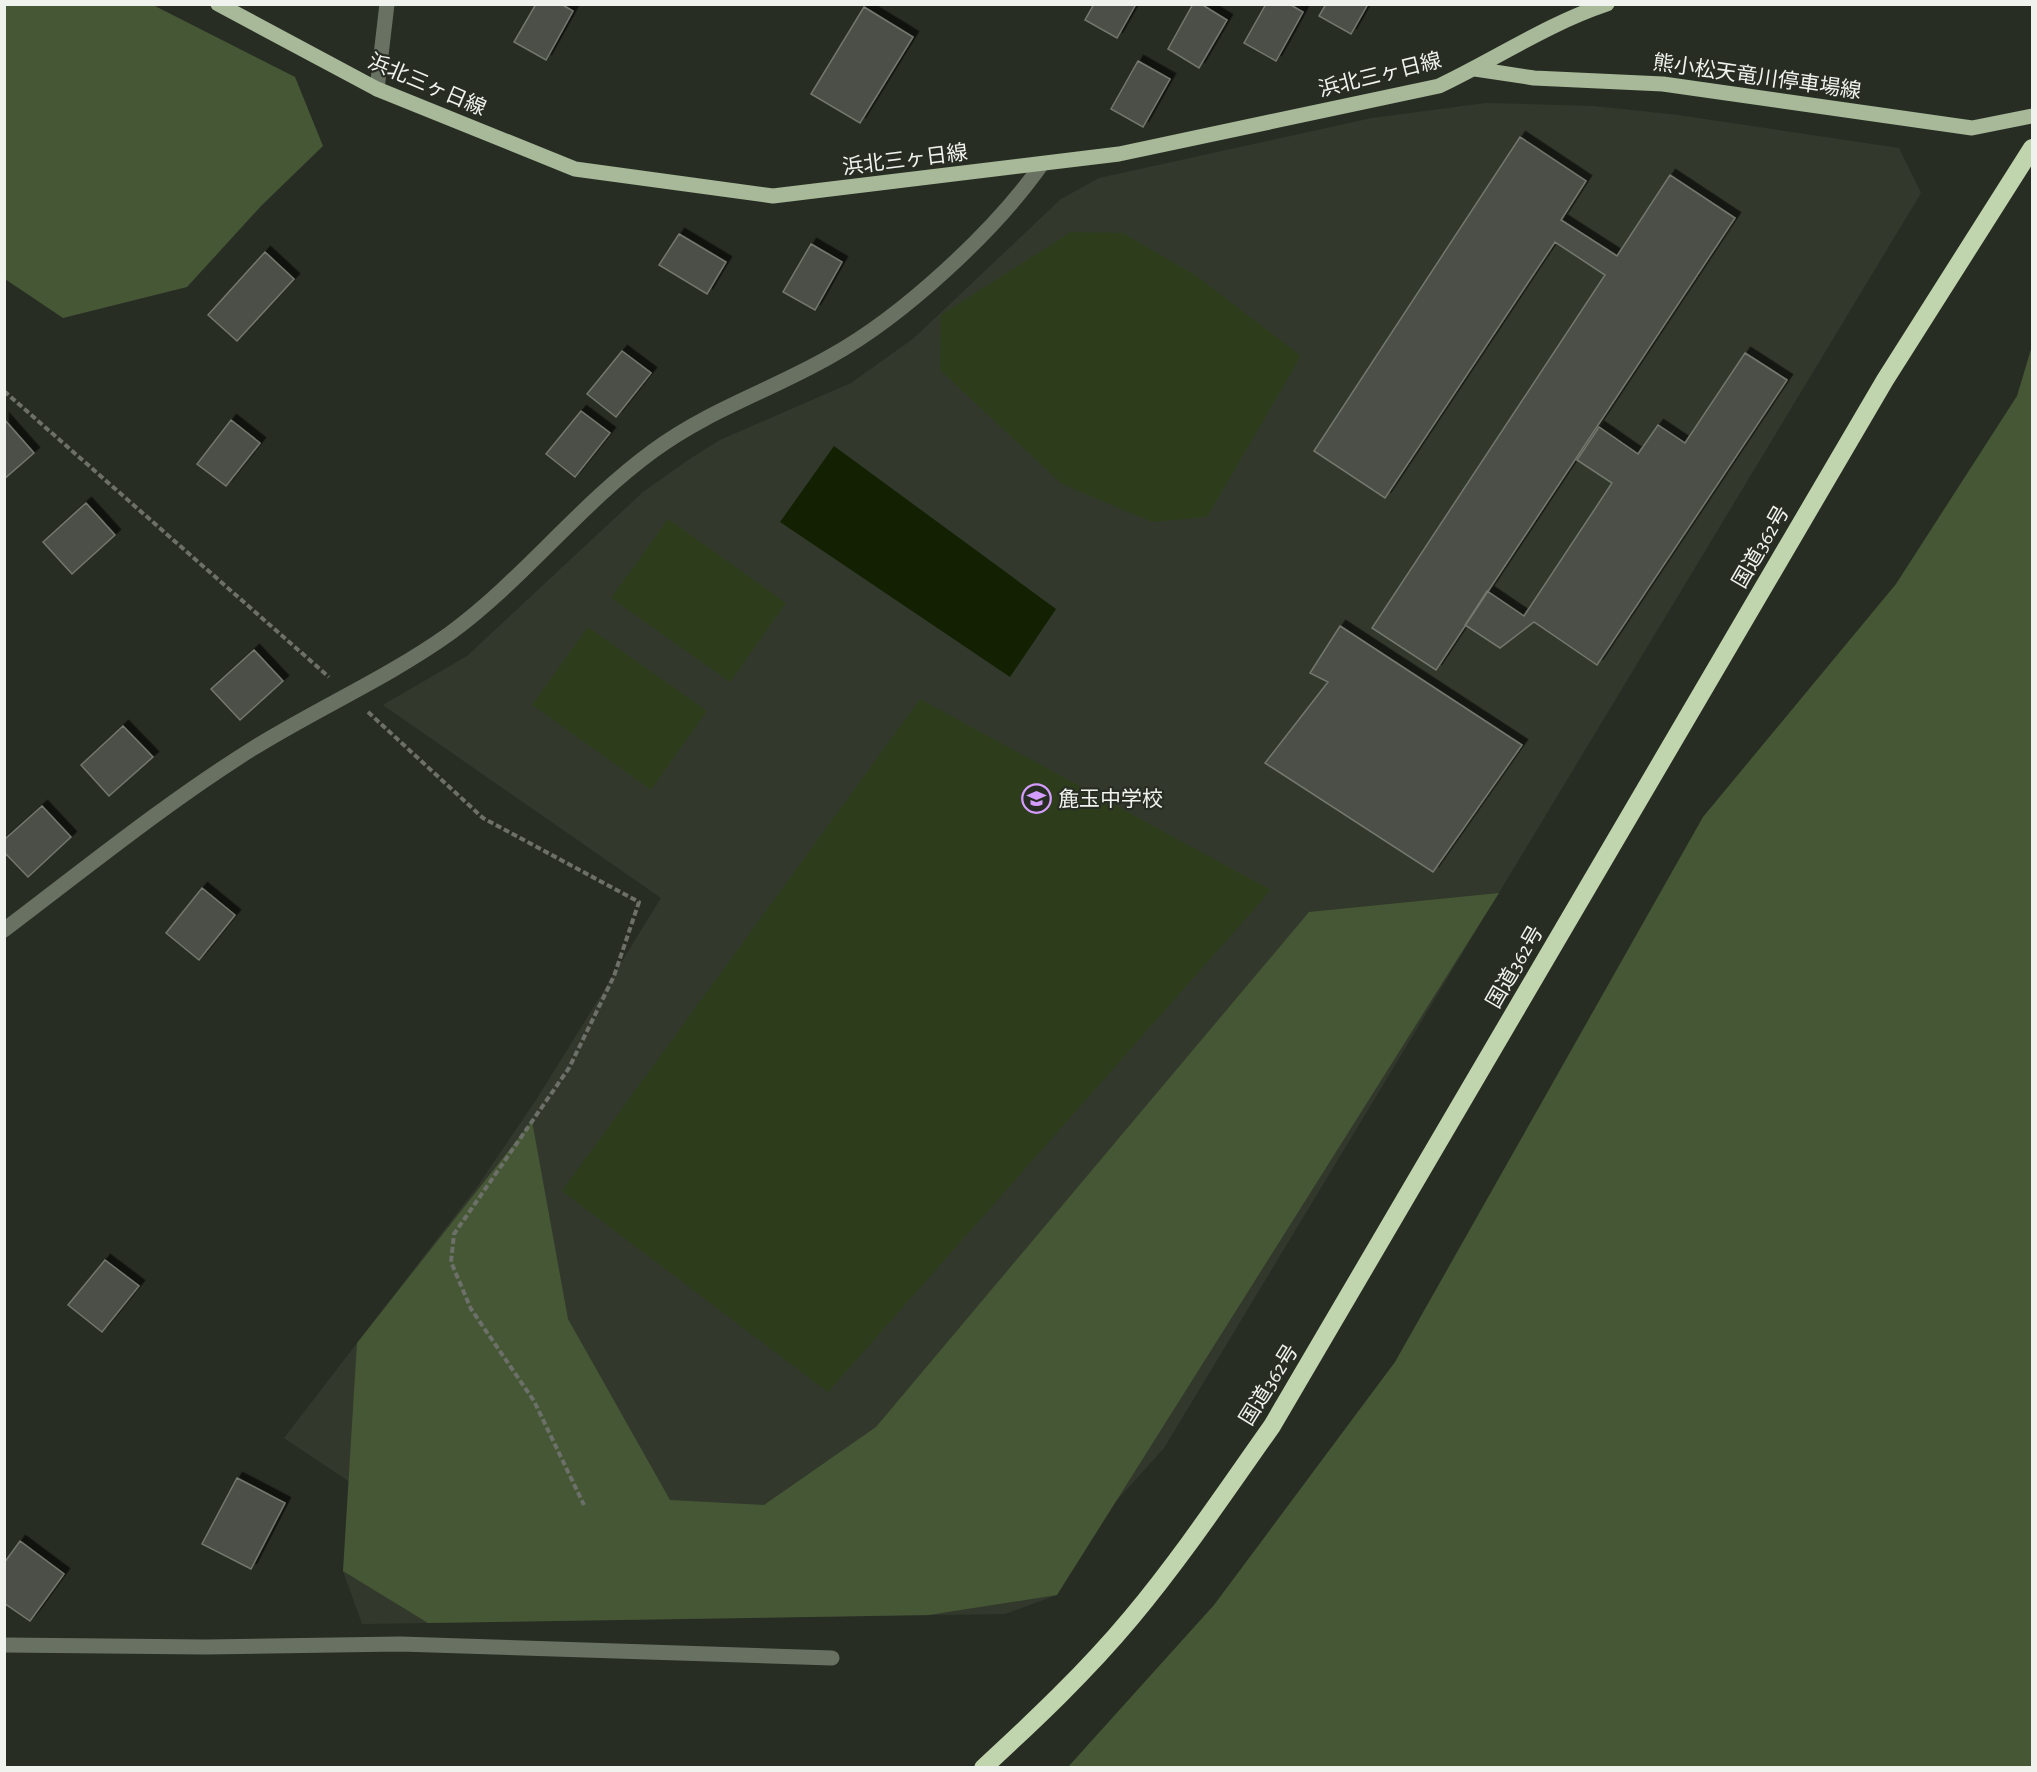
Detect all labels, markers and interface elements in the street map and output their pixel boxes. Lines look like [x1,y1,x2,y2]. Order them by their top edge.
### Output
street label: 浜北三ヶ日線 [1316,49,1444,100]
street label: 浜北三ヶ日線 [365,50,489,119]
street label: 熊小松天竜川停車場線 [1652,51,1863,102]
street label: 浜北三ヶ日線 [841,141,969,178]
street label: 国道362号 [1728,502,1793,592]
school or university icon: 麁玉中学校 [1021,783,1053,815]
place label: 麁玉中学校 [1058,788,1163,810]
street label: 国道362号 [1482,922,1547,1012]
street label: 国道362号 [1235,1340,1302,1429]

